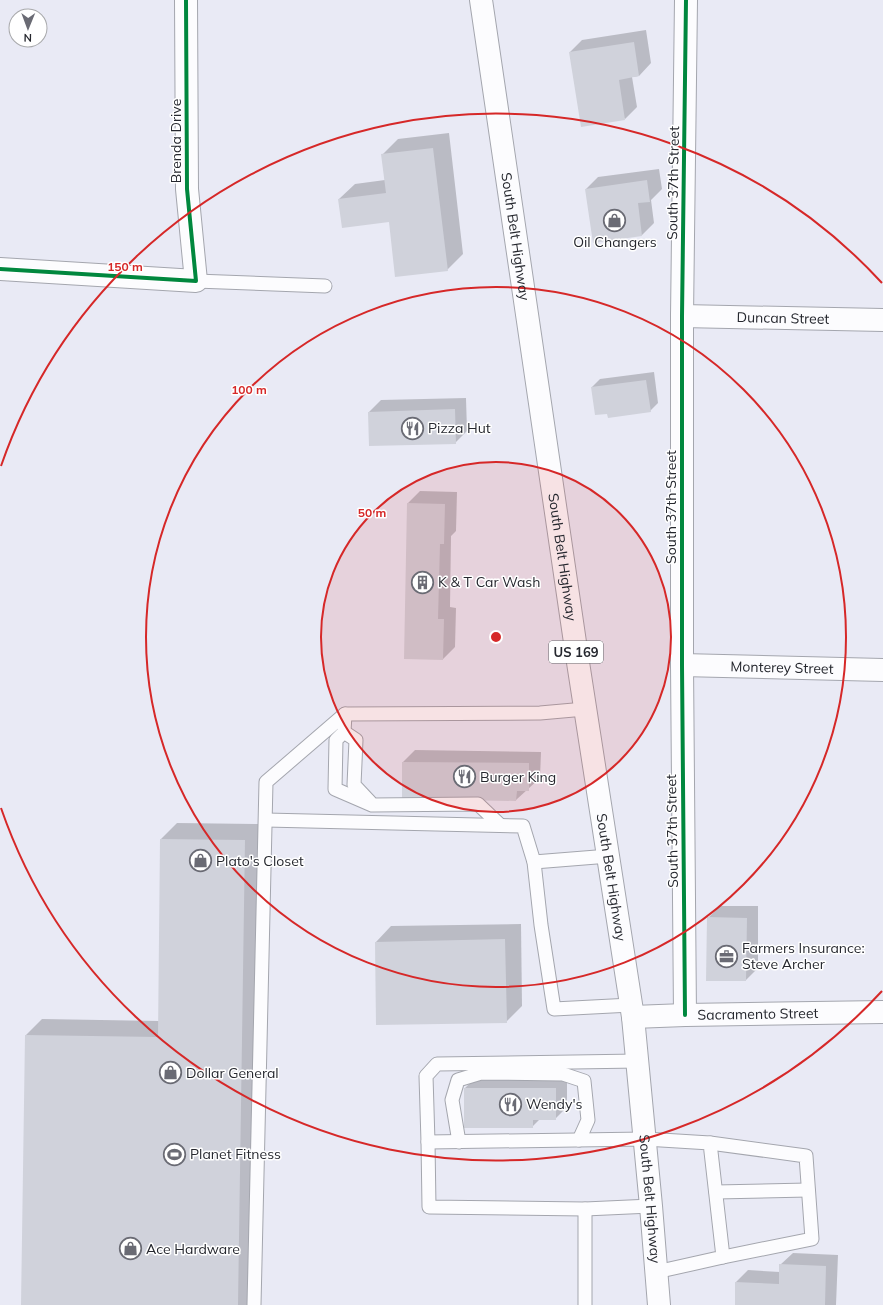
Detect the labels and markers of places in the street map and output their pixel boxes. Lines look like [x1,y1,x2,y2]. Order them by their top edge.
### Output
shop icon: Oil Changers [602,207,628,233]
place label: Oil Changers [573,233,657,251]
restaurant icon: Pizza Hut [399,415,425,441]
place label: Pizza Hut [428,419,491,437]
building icon: K & T Car Wash [409,569,435,595]
place label: K & T Car Wash [438,573,540,591]
centre of rings [489,630,503,644]
restaurant icon: Burger King [452,764,478,790]
place label: Burger King [480,768,556,786]
shop icon: Plato's Closet [187,848,213,874]
place label: Plato's Closet [216,852,304,870]
place label: Farmers Insurance: Steve Archer [742,939,865,973]
office icon: Farmers Insurance: Steve Archer [713,943,739,969]
shop icon: Dollar General [158,1060,184,1086]
place label: Dollar General [186,1064,279,1082]
restaurant icon: Wendy's [497,1091,523,1117]
place label: Wendy's [526,1095,582,1113]
sports icon: Planet Fitness [161,1141,187,1167]
place label: Planet Fitness [190,1145,281,1163]
shop icon: Ace Hardware [117,1236,143,1262]
place label: Ace Hardware [146,1240,240,1258]

